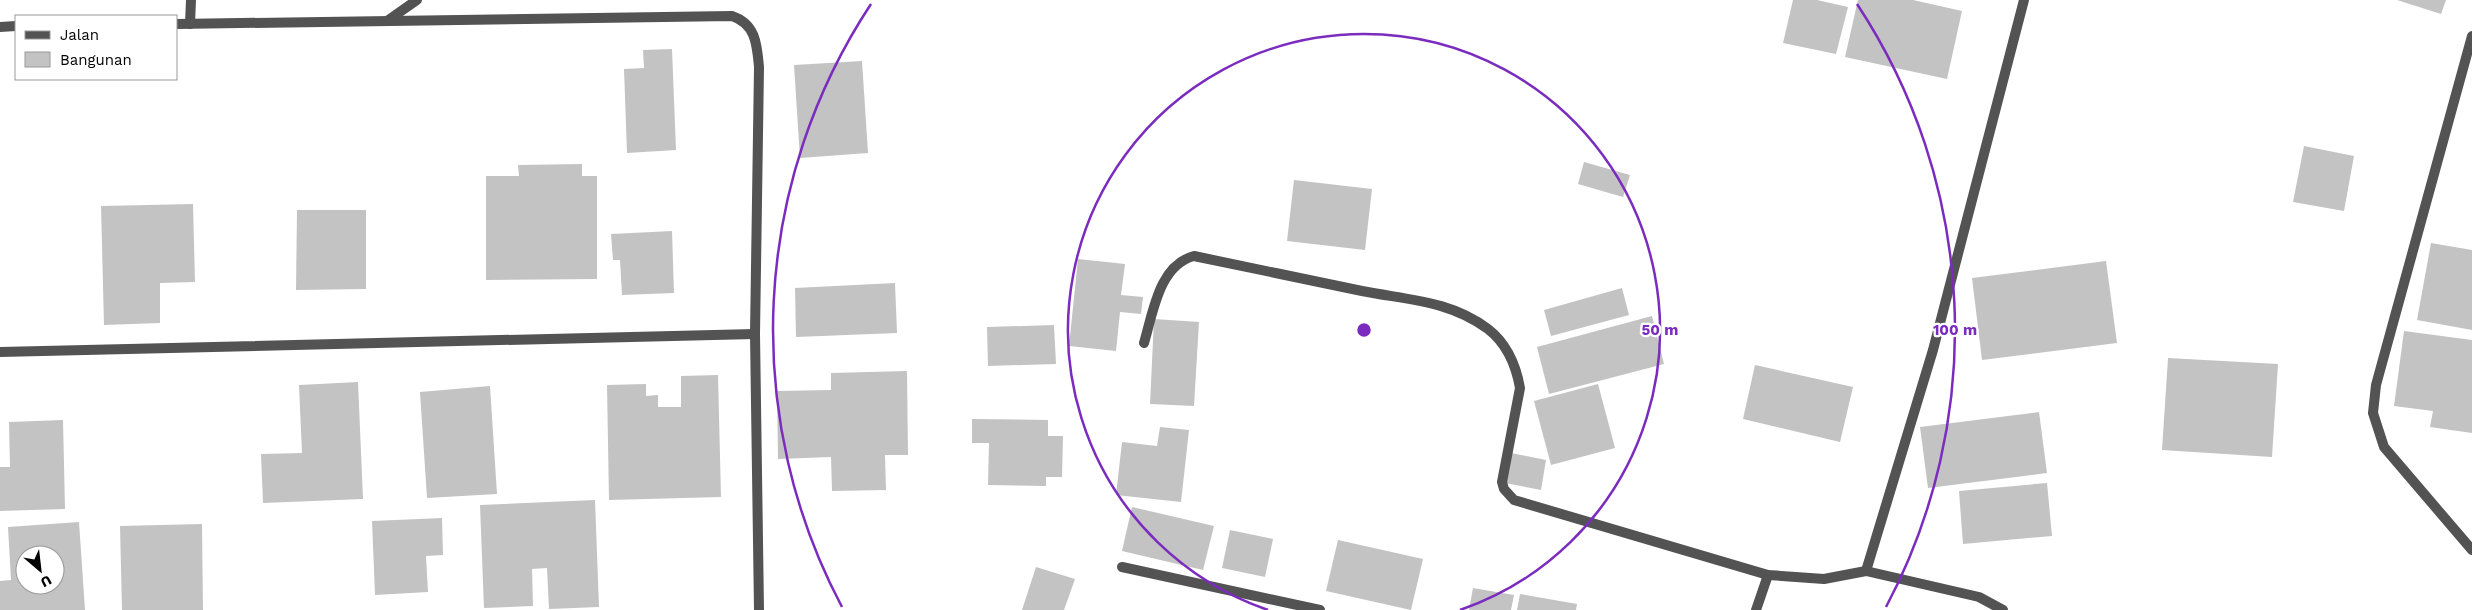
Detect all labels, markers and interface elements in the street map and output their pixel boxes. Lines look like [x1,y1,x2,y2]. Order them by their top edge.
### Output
legend [15,15,178,80]
text: Jalan [60,26,99,44]
text: Bangunan [60,51,132,69]
centre of rings [1355,321,1373,339]
text: 50 m [1642,321,1678,339]
text: 100 m [1933,321,1977,339]
north arrow [15,545,65,595]
text: U [38,572,54,591]

